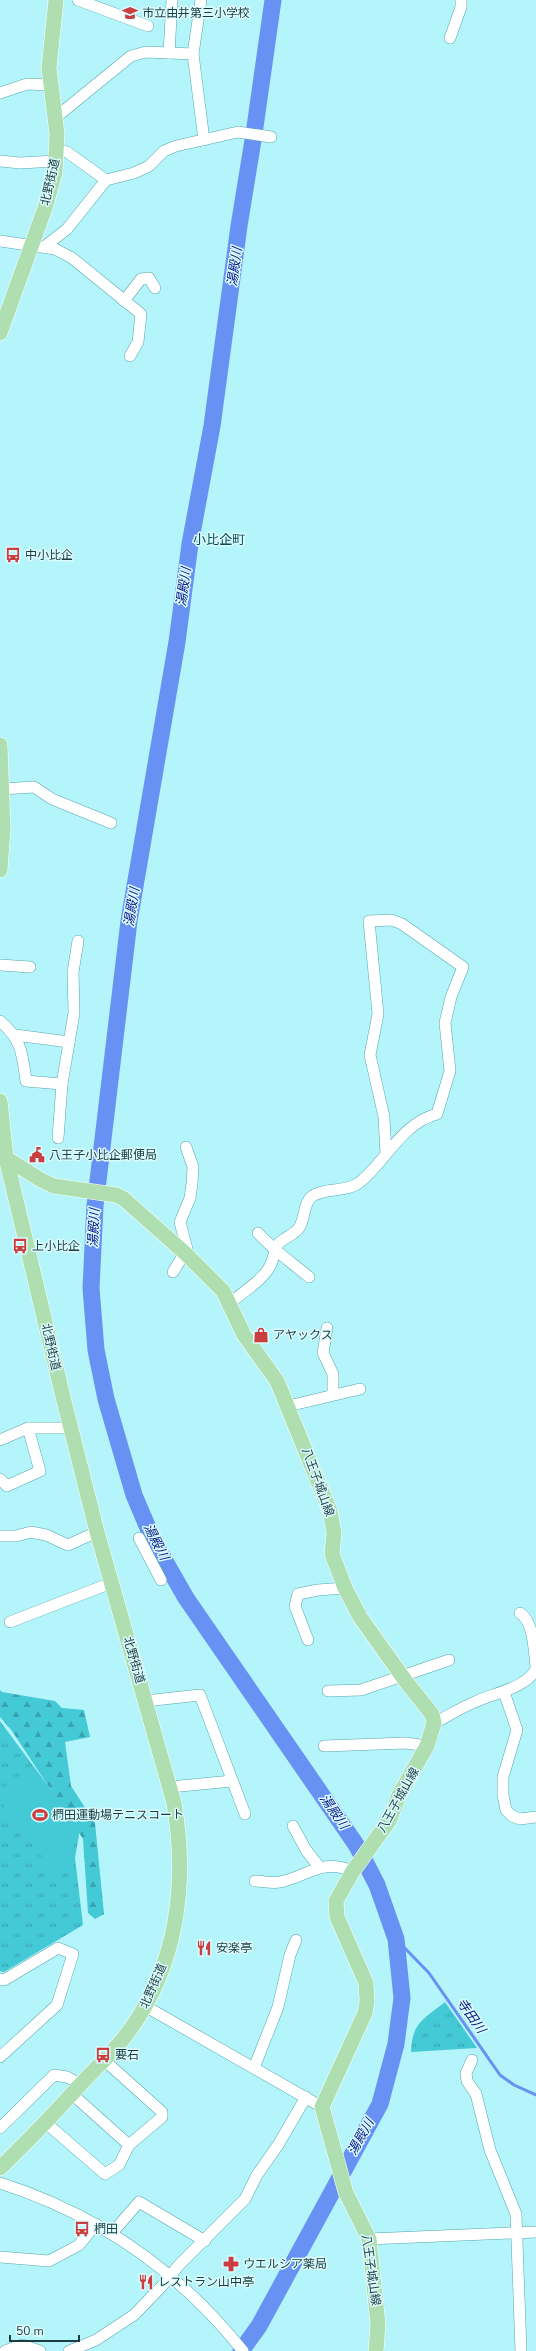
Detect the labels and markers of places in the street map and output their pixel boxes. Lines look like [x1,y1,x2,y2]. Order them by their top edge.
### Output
school or university icon: 市立由井第三小学校 [121,4,139,22]
place label: 市立由井第三小学校 [142,5,250,21]
bus stop icon: 中小比企 [4,546,22,564]
place label: 中小比企 [25,547,73,563]
public building icon: 八王子小比企郵便局 [28,1146,46,1164]
place label: 八王子小比企郵便局 [49,1147,157,1163]
bus stop icon: 上小比企 [11,1237,29,1255]
place label: 上小比企 [32,1238,80,1254]
shop icon: アヤックス [252,1326,270,1344]
place label: アヤックス [273,1327,333,1343]
sports icon: 椚田運動場テニスコート [31,1806,49,1824]
place label: 椚田運動場テニスコート [52,1807,184,1823]
restaurant icon: 安楽亭 [195,1939,213,1957]
place label: 安楽亭 [216,1940,252,1956]
bus stop icon: 要石 [94,2046,112,2064]
place label: 要石 [115,2047,139,2063]
bus stop icon: 椚田 [73,2220,91,2238]
place label: 椚田 [94,2221,118,2237]
pharmacy icon: ウエルシア薬局 [222,2255,240,2273]
place label: ウエルシア薬局 [243,2256,327,2272]
restaurant icon: レストラン山中亭 [137,2273,155,2291]
place label: レストラン山中亭 [158,2274,254,2290]

